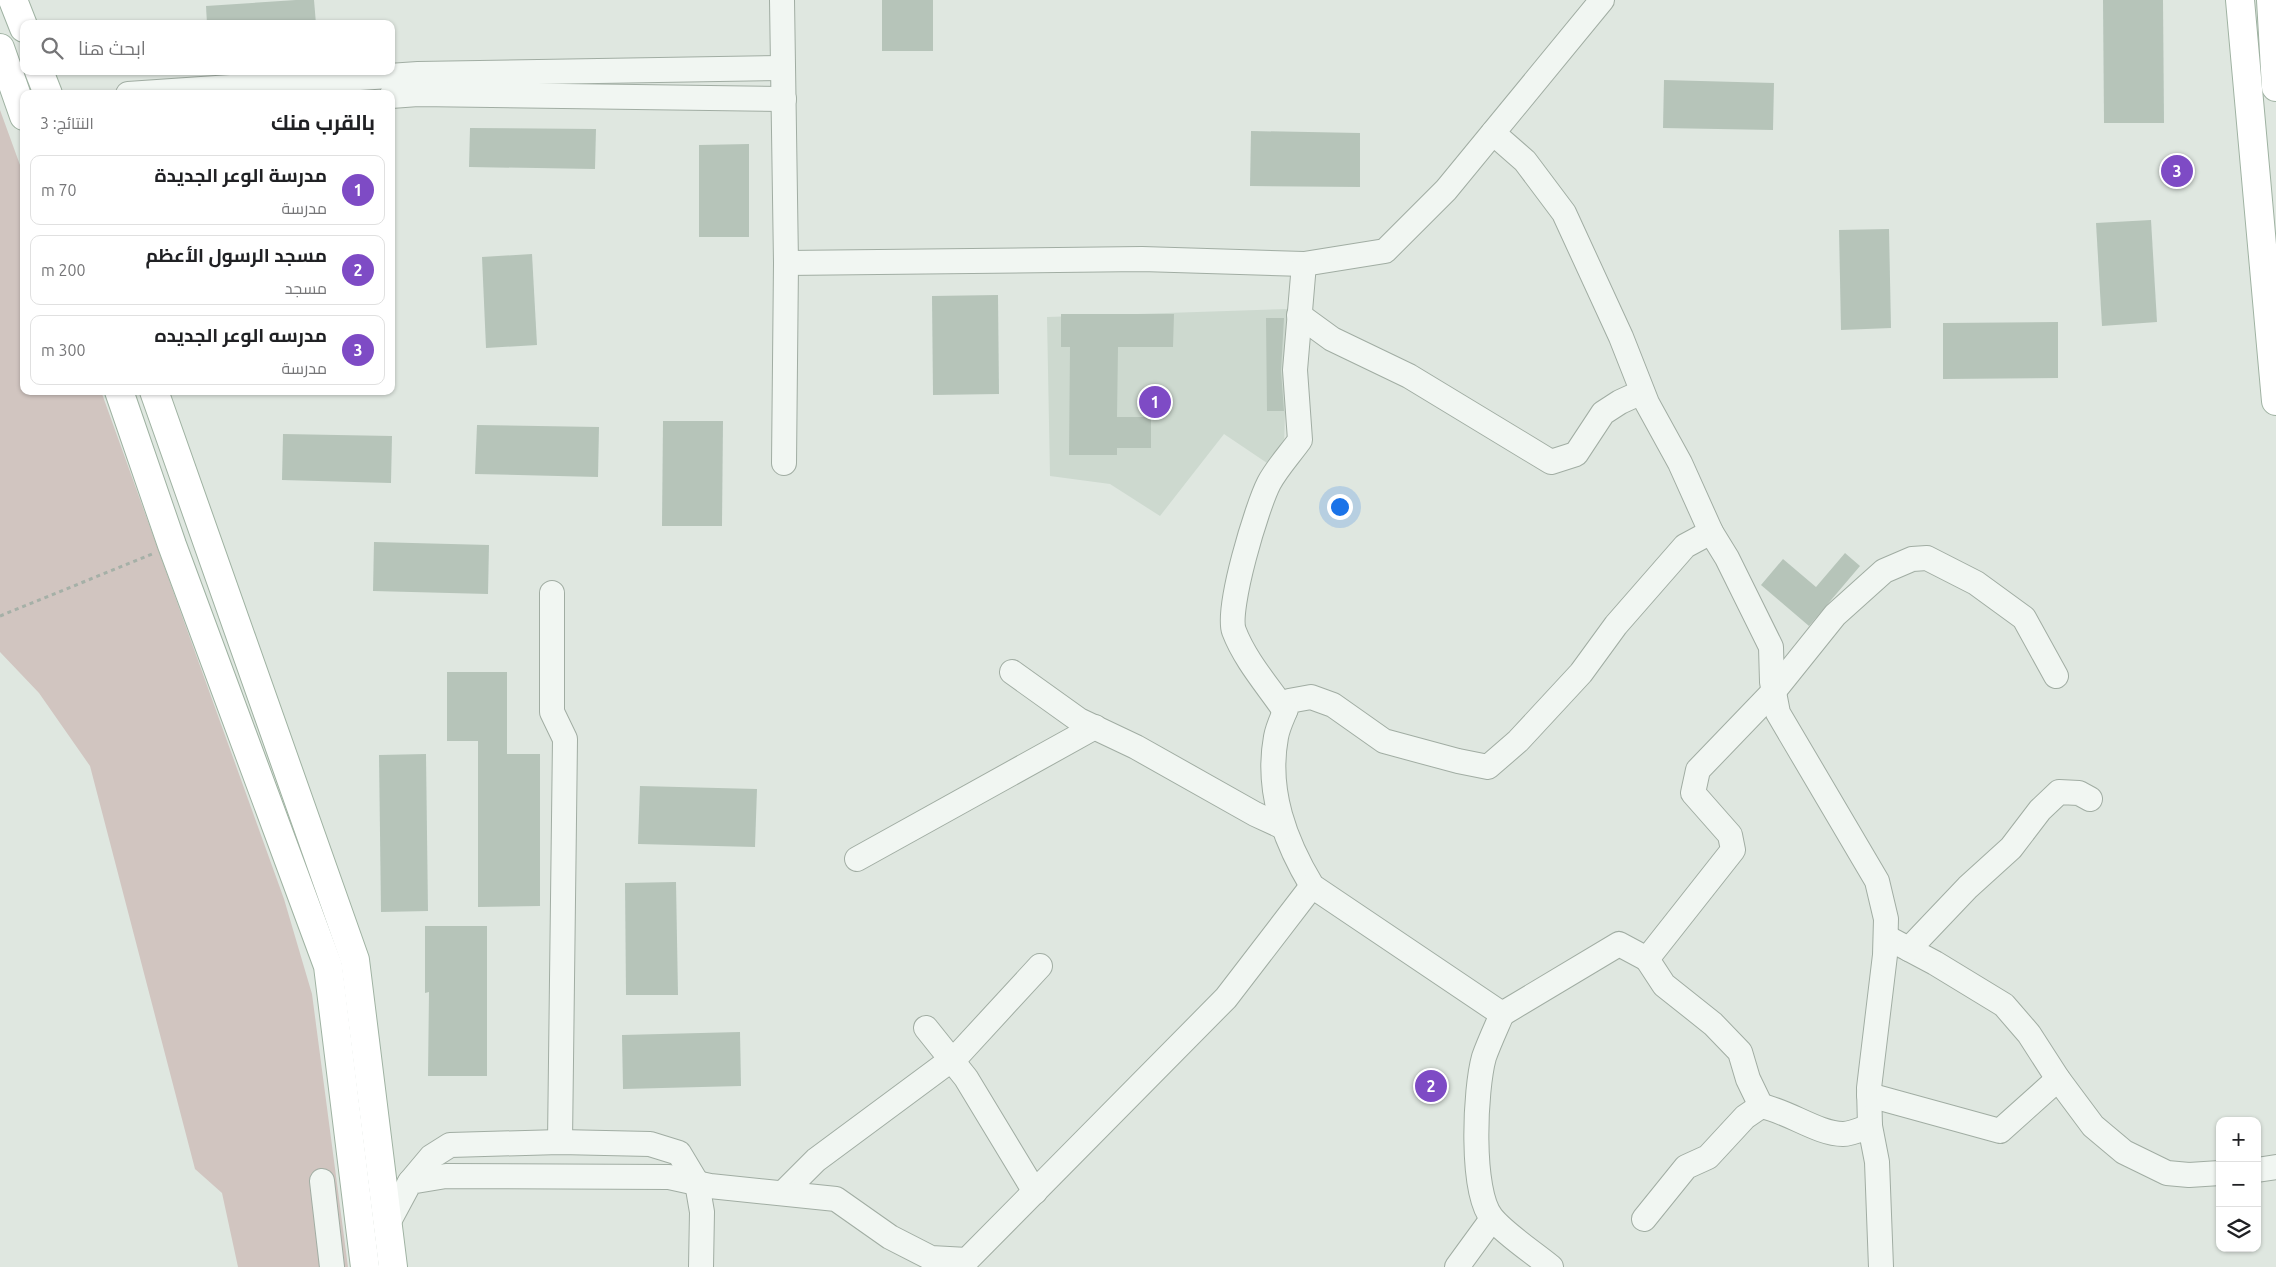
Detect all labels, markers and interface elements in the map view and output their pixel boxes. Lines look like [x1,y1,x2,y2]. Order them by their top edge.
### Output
search box [20,20,395,75]
icon: search [38,34,66,62]
text: ابحث هنا [78,37,146,59]
text: بالقرب منك [271,110,375,134]
text: النتائج: 3 [40,114,94,132]
pin: 3 [2161,152,2193,190]
text: مدرسة الوعر الجديدة [155,164,327,186]
text: 70 m [41,181,77,199]
text: 1 [353,181,363,199]
text: مدرسة [281,199,327,217]
text: مسجد الرسول الأعظم [145,244,327,266]
text: 200 m [41,261,86,279]
text: 2 [353,261,363,279]
text: مسجد [285,279,327,297]
text: مدرسه الوعر الجديده [155,324,327,346]
text: 300 m [41,341,86,359]
text: 3 [353,341,363,359]
text: مدرسة [281,359,327,377]
pin: 1 [1139,383,1171,421]
your location [1327,494,1353,520]
pin: 2 [1415,1067,1447,1105]
map controls [2216,1117,2261,1252]
button: + [2216,1117,2261,1162]
button: − [2216,1162,2261,1207]
button: layers [2216,1207,2261,1252]

